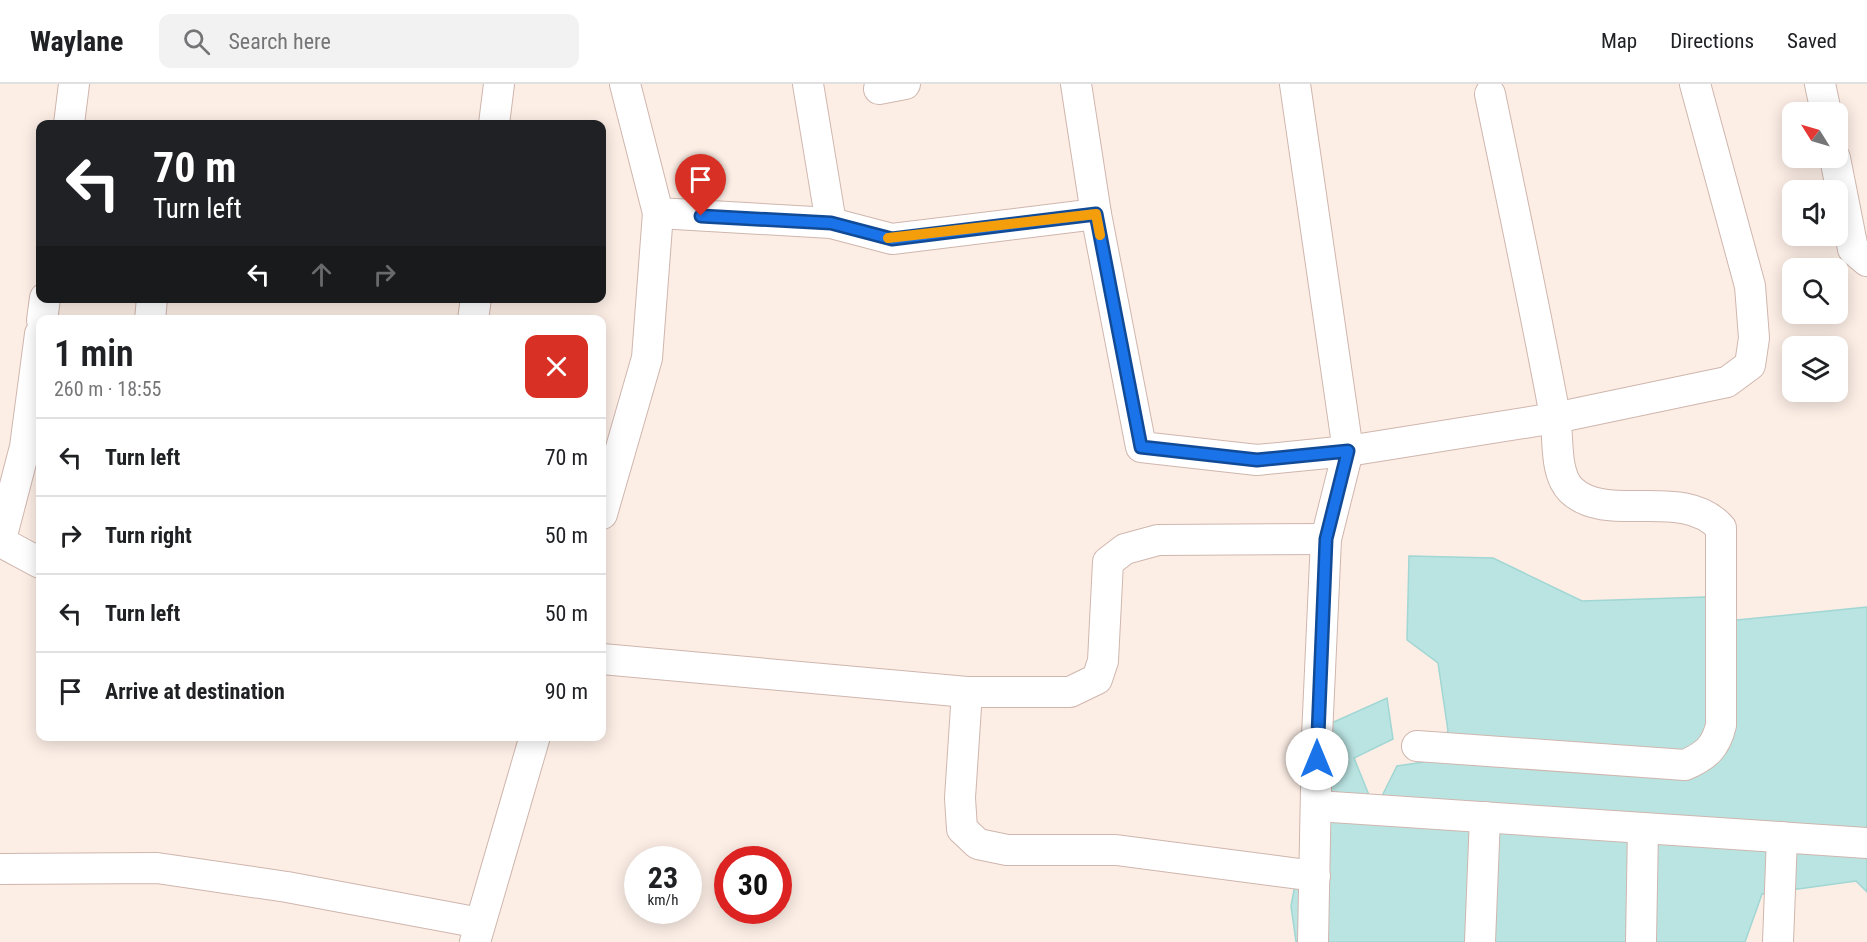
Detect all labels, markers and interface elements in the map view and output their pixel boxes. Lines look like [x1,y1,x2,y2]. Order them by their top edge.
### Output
search box [159,14,579,68]
text: Waylane [30,25,123,58]
icon: search [180,25,213,58]
text: Search here [228,29,331,54]
text: Map [1601,29,1637,53]
text: Directions [1670,29,1754,53]
text: Saved [1787,29,1837,53]
north arrow [1782,102,1848,168]
map controls [1782,102,1848,402]
text: 70 m [153,143,236,192]
icon: left [54,144,132,222]
pin [675,154,726,216]
icon: arrive [684,163,717,196]
button: sound [1782,180,1848,246]
text: Turn left [153,193,242,225]
icon: left [242,258,275,291]
icon: ahead [305,258,338,291]
icon: right [368,258,401,291]
button: search [1782,258,1848,324]
text: 1 min [54,333,134,375]
button: close [525,335,588,398]
button: layers [1782,336,1848,402]
text: 260 m · 18:55 [54,377,161,401]
icon: left [54,441,87,474]
text: Turn left [105,445,180,470]
text: 70 m [545,445,588,470]
icon: right [54,519,87,552]
text: Turn right [105,523,192,548]
text: 50 m [545,523,588,548]
icon: left [54,597,87,630]
text: Turn left [105,601,180,626]
text: 50 m [545,601,588,626]
icon: arrive [54,675,87,708]
text: Arrive at destination [105,679,285,704]
text: 90 m [545,679,588,704]
position arrow [1285,727,1349,791]
speed limit sign: 30 [714,846,792,924]
text: 23 [648,860,678,895]
text: km/h [648,891,678,909]

